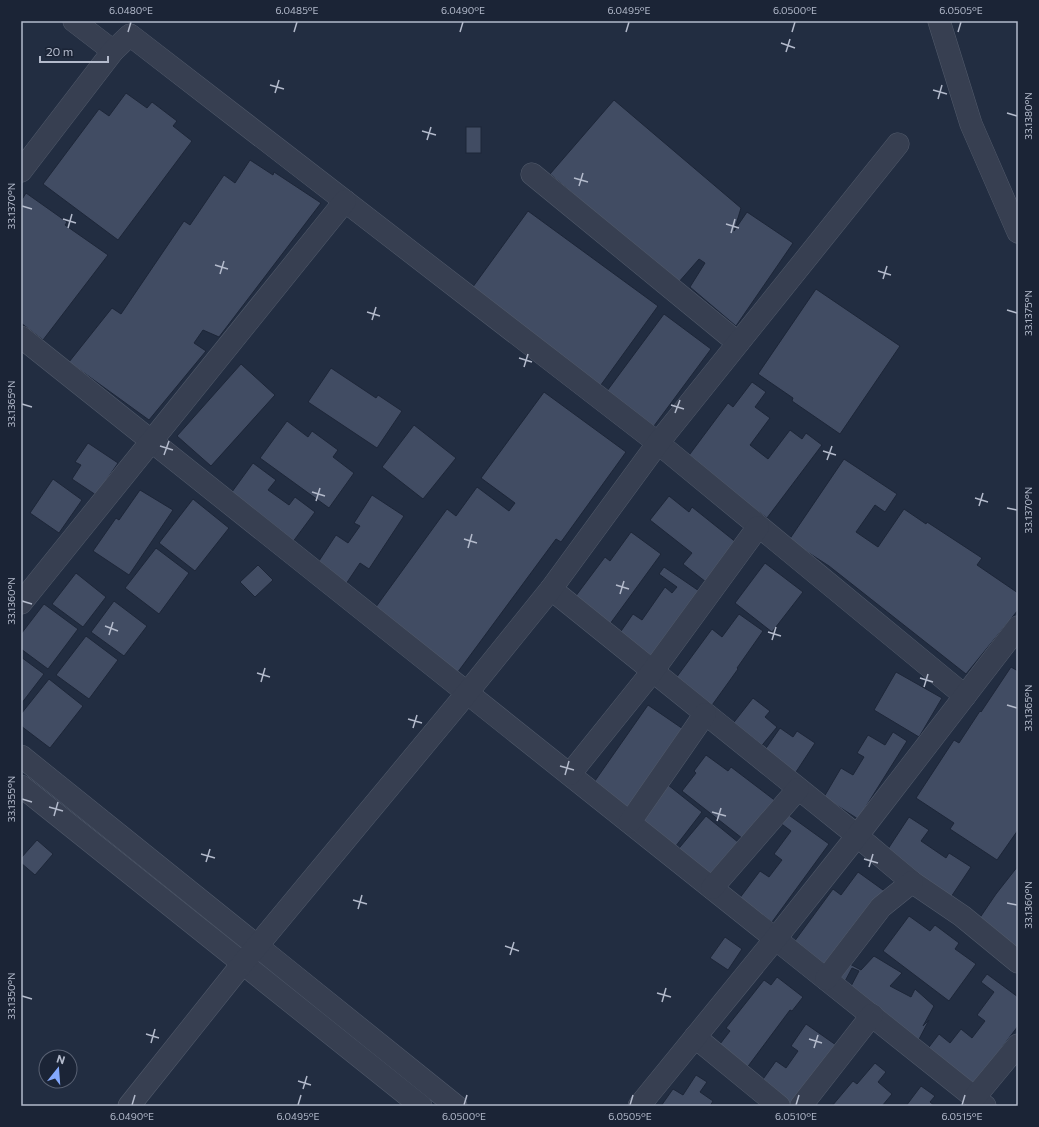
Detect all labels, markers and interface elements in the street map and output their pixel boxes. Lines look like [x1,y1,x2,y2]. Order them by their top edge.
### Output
text: 6.0480°E [109,4,153,16]
text: 6.0485°E [275,4,319,16]
text: 6.0490°E [441,4,485,16]
text: 6.0495°E [607,4,651,16]
text: 6.0500°E [773,4,817,16]
text: 6.0505°E [939,4,983,16]
scale bar [40,38,108,64]
text: 20 m [46,44,73,58]
text: 33.1380°N [1022,92,1034,140]
text: 33.1370°N [5,183,17,229]
text: 33.1375°N [1022,290,1034,336]
text: 33.1365°N [5,381,17,427]
text: 33.1370°N [1022,487,1034,533]
text: 33.1360°N [5,577,17,625]
text: 33.1365°N [1022,685,1034,731]
text: 33.1355°N [5,776,17,822]
text: 33.1360°N [1022,881,1034,929]
text: 33.1350°N [5,972,17,1020]
north arrow [38,1049,78,1089]
text: N [55,1052,67,1066]
text: 6.0490°E [110,1110,154,1122]
text: 6.0495°E [276,1110,320,1122]
text: 6.0500°E [442,1110,486,1122]
text: 6.0505°E [608,1110,652,1122]
text: 6.0510°E [775,1110,817,1122]
text: 6.0515°E [941,1110,983,1122]

